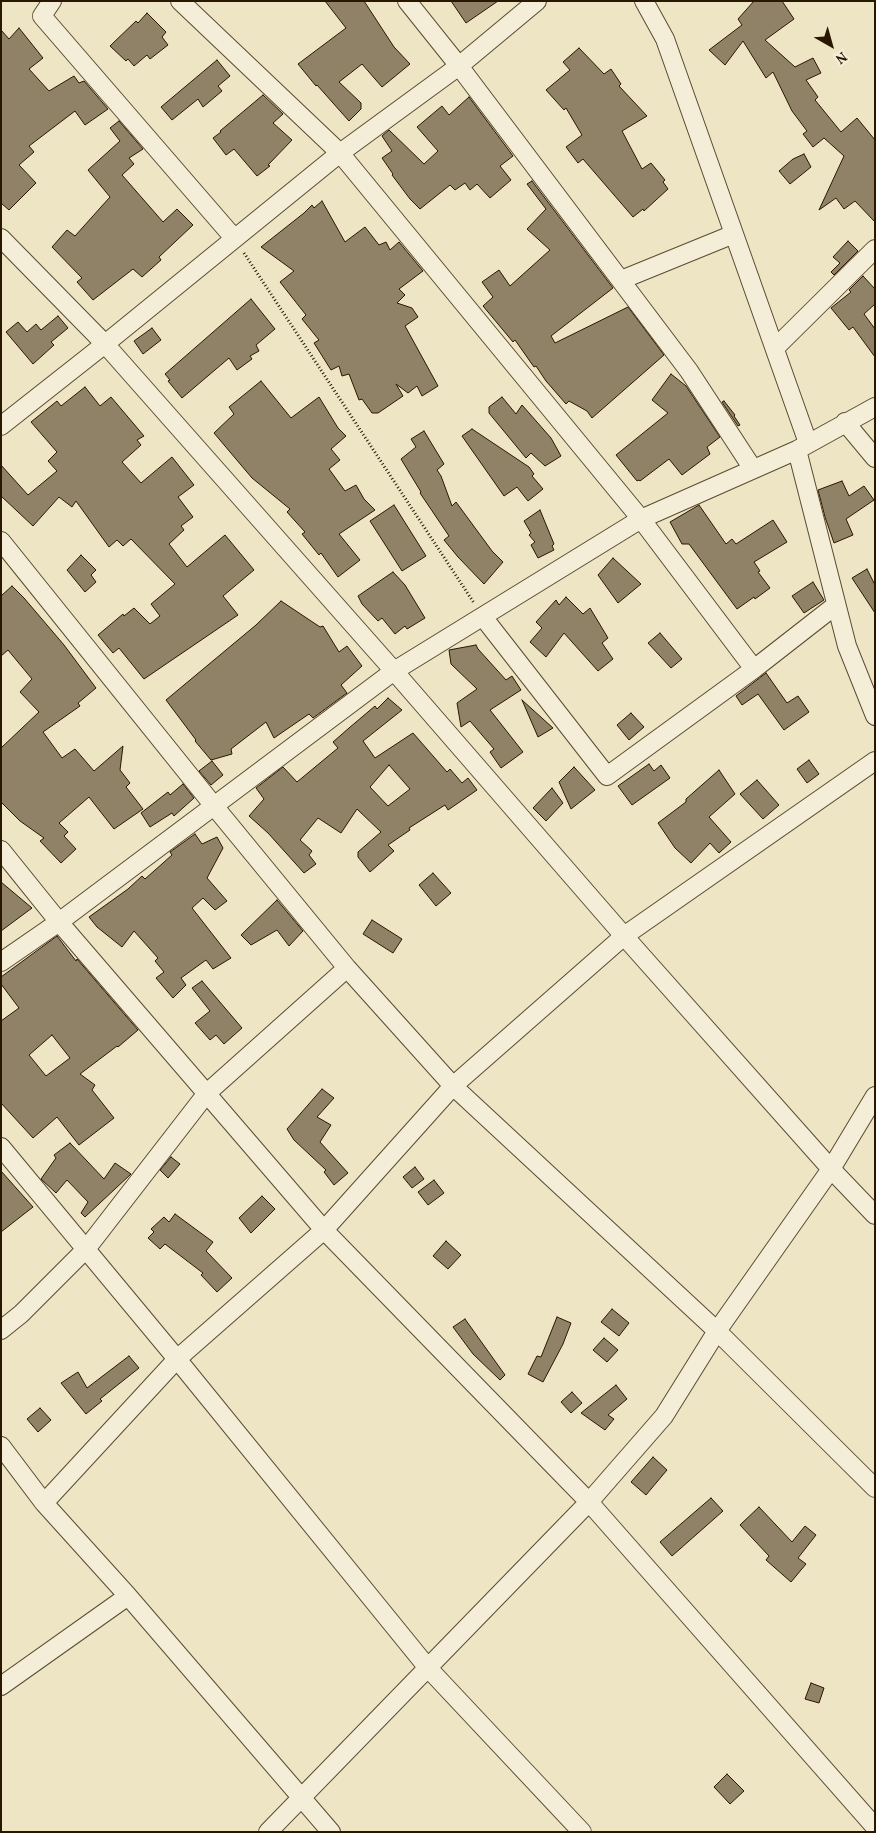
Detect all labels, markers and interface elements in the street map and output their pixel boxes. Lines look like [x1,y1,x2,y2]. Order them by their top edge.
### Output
north arrow [806,20,856,70]
text: N [831,47,850,68]

